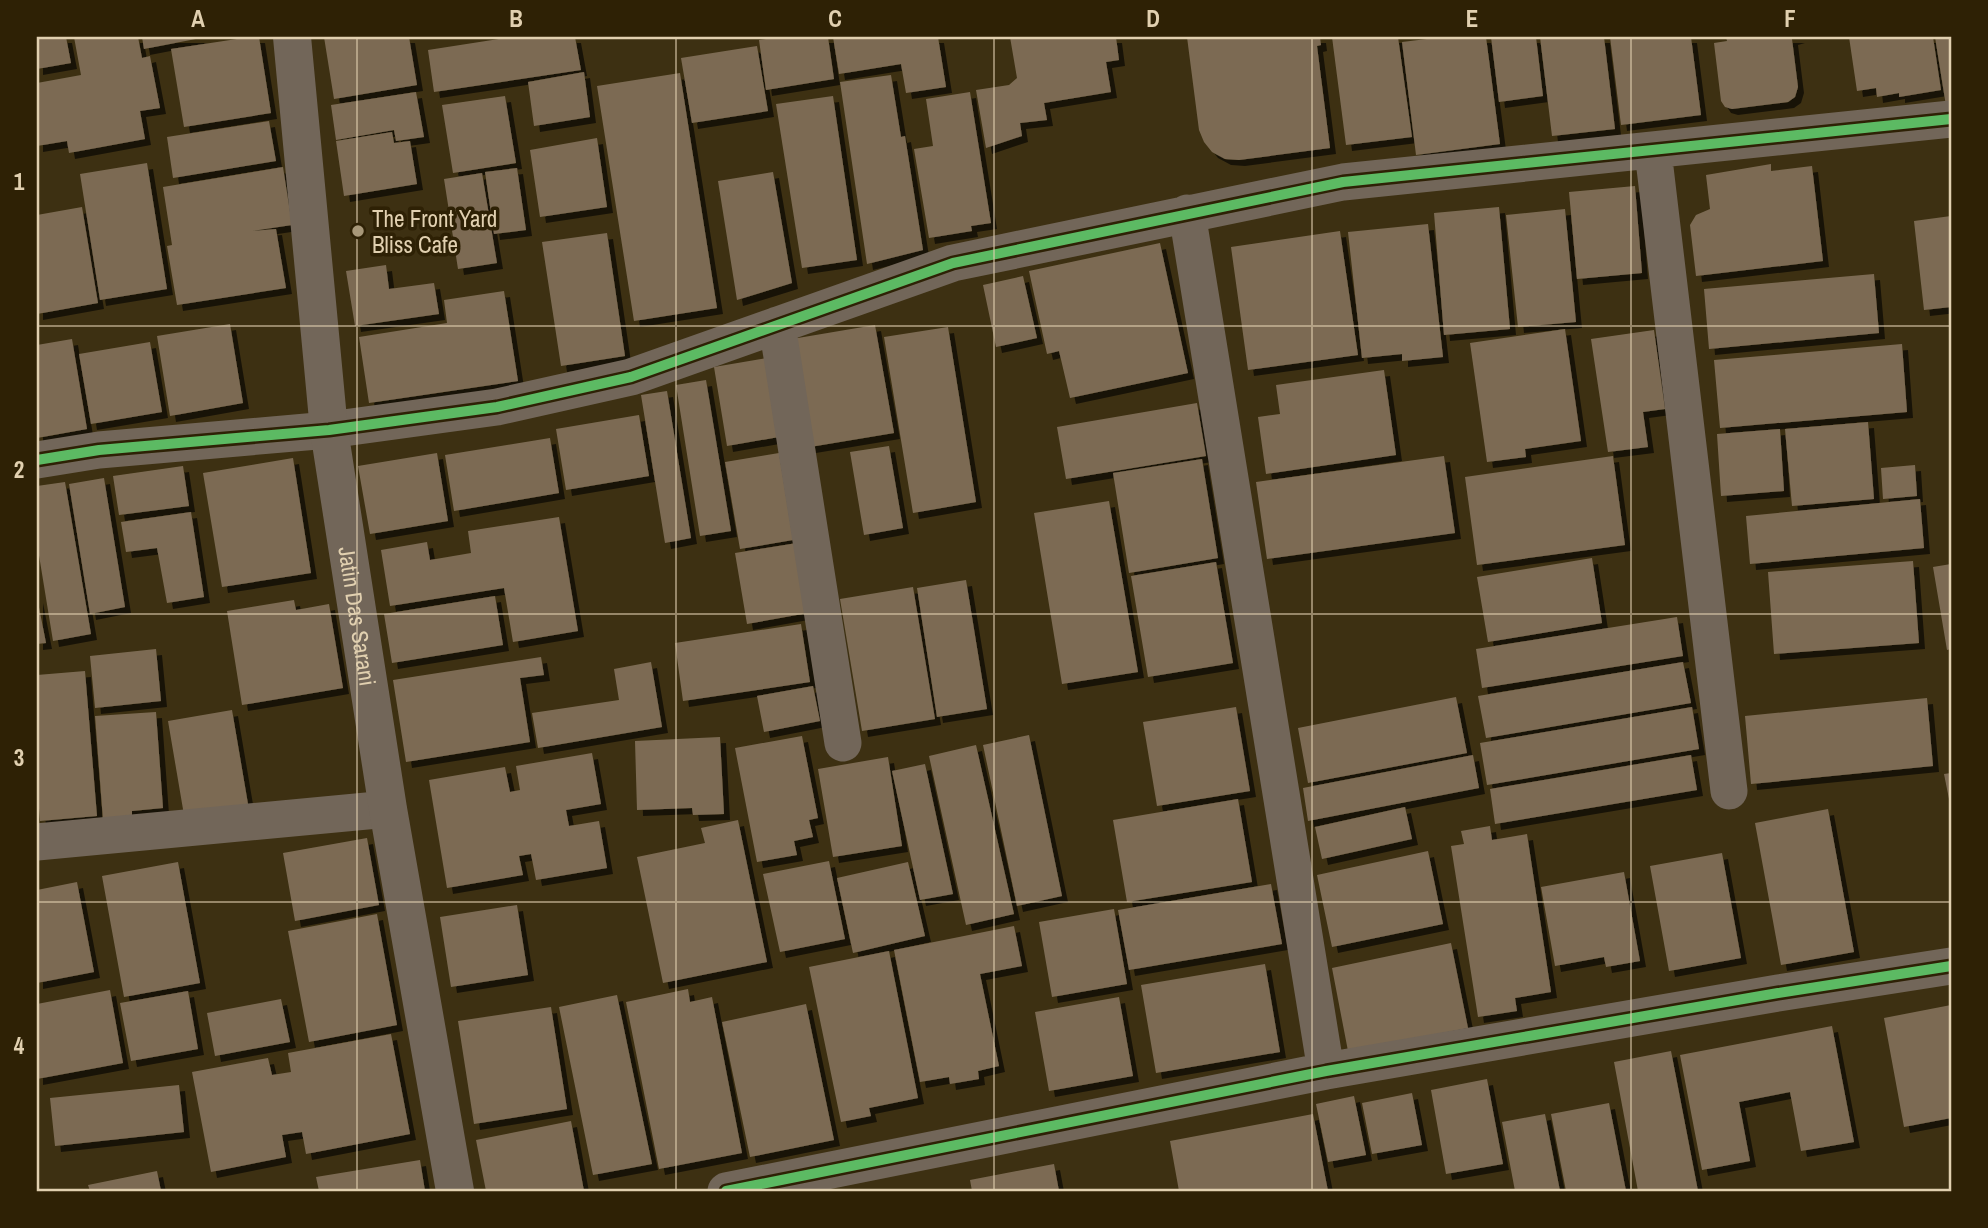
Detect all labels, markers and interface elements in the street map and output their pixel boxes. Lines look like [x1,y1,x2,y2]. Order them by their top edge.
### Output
text: A [191,3,205,34]
text: B [509,3,523,34]
text: C [828,3,842,34]
text: D [1146,3,1160,34]
text: E [1466,3,1478,34]
text: F [1784,3,1796,34]
text: 1 [14,166,25,197]
place label: The Front Yard Bliss Cafe [372,203,497,260]
marker: The Front Yard Bliss Cafe [350,223,366,239]
text: 2 [14,454,24,485]
street label: Jatin Das Sarani [332,544,384,688]
text: 3 [14,742,24,773]
text: 4 [14,1030,25,1061]

